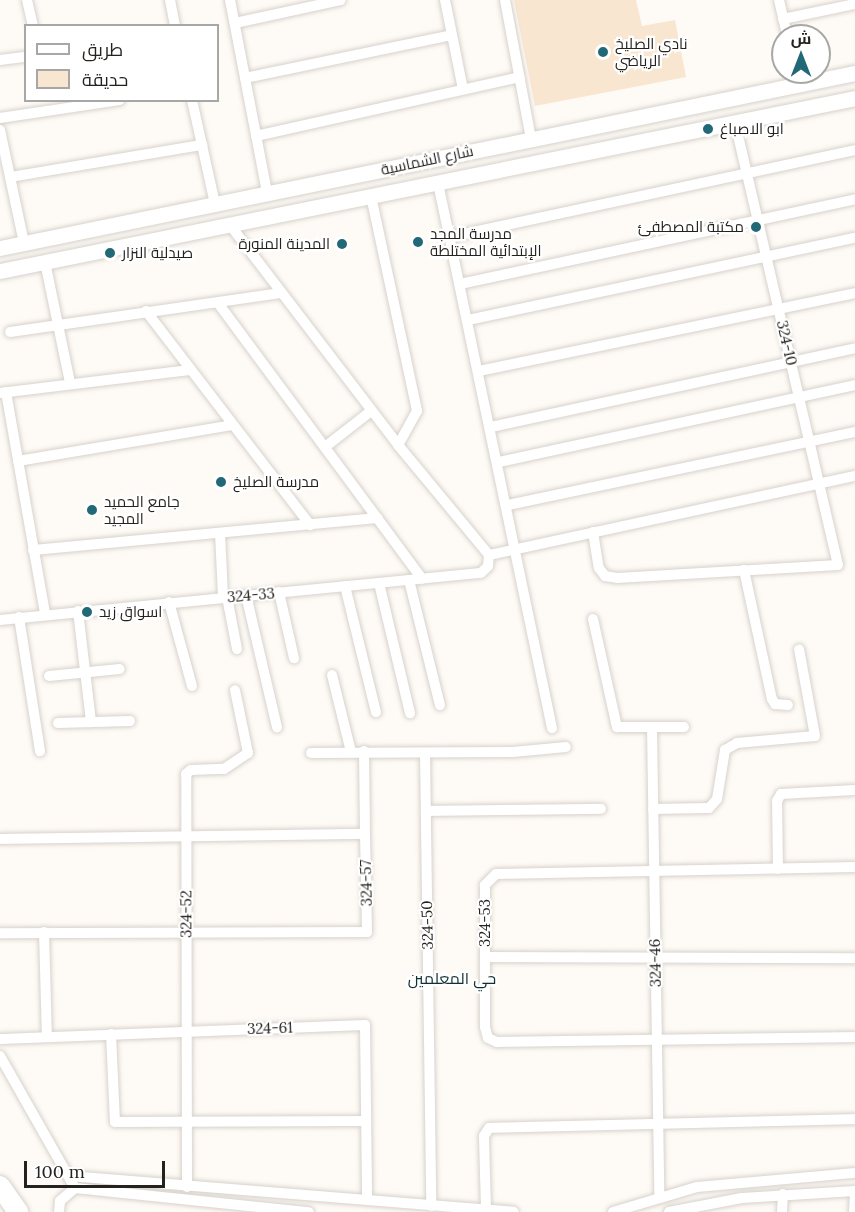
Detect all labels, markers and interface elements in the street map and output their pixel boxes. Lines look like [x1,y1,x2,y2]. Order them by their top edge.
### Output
legend [24,24,219,102]
north arrow [771,24,831,84]
text: ش [791,28,811,48]
place label: نادي الصليخ الرياضي [615,34,687,69]
text: طريق [82,38,123,61]
marker: نادي الصليخ الرياضي [596,45,610,59]
text: حديقة [82,68,128,91]
place label: ابو الاصباغ [720,120,784,138]
marker: ابو الاصباغ [701,122,715,136]
street label: شارع الشماسية [379,141,475,179]
place label: مكتبة المصطفئ [638,218,744,236]
marker: مكتبة المصطفئ [749,220,763,234]
place label: مدرسة المجد الإبتدائية المختلطة [430,224,541,259]
place label: المدينة المنورة [239,235,330,253]
marker: مدرسة المجد الإبتدائية المختلطة [411,235,425,249]
marker: المدينة المنورة [335,237,349,251]
place label: صيدلية النزار [122,244,193,262]
marker: صيدلية النزار [103,246,117,260]
street label: 324-10 [773,319,801,367]
place label: مدرسة الصليخ [233,473,319,491]
marker: مدرسة الصليخ [214,475,228,489]
place label: جامع الحميد المجيد [104,492,180,527]
marker: جامع الحميد المجيد [85,503,99,517]
street label: 324-33 [226,584,276,606]
place label: اسواق زيد [99,603,162,621]
marker: اسواق زيد [80,605,94,619]
street label: 324-57 [357,860,375,906]
street label: 324-52 [177,890,195,938]
street label: 324-53 [476,899,494,947]
street label: 324-50 [418,900,436,950]
street label: 324-46 [646,939,664,987]
district label: حي المعلمين [408,968,496,988]
street label: 324-61 [247,1018,293,1038]
scale bar [27,1149,168,1187]
text: 100 m [35,1160,85,1183]

